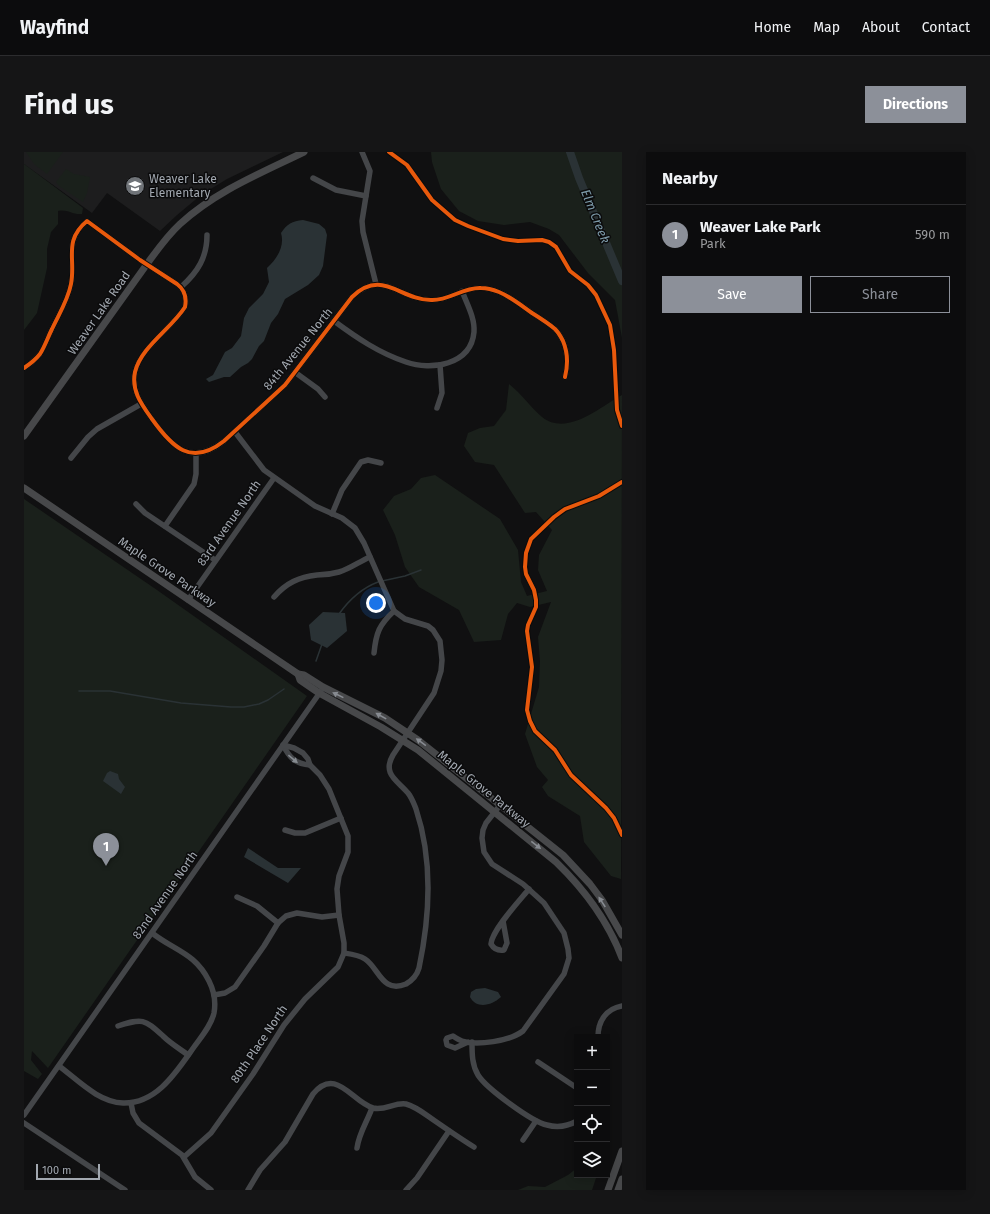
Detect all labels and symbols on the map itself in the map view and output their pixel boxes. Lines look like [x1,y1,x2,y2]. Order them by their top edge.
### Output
place label: Weaver Lake Elementary [149,172,217,200]
school or university icon: Weaver Lake Elementary [124,175,146,197]
water label: Elm Creek [578,187,613,245]
street label: Weaver Lake Road [65,269,133,357]
street label: 84th Avenue North [261,305,335,393]
street label: 83rd Avenue North [194,477,264,569]
street label: Maple Grove Parkway [115,534,219,610]
your location [366,593,386,613]
one-way arrow [333,692,344,698]
one-way arrow [375,713,387,720]
one-way arrow [416,738,427,746]
street label: Maple Grove Parkway [435,747,533,831]
one-way arrow [288,755,299,763]
pin: 1 [93,833,119,866]
one-way arrow [531,840,542,849]
street label: 82nd Avenue North [129,848,201,942]
one-way arrow [599,896,606,907]
street label: 80th Place North [228,1002,290,1086]
scale bar [36,1162,100,1181]

